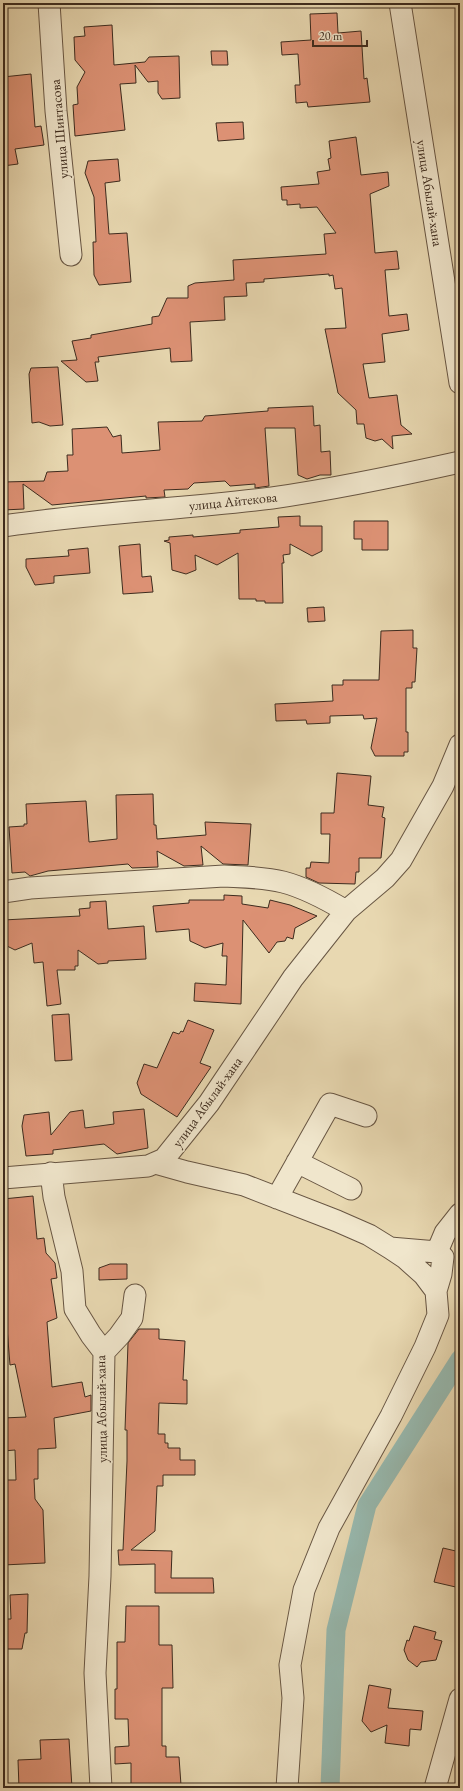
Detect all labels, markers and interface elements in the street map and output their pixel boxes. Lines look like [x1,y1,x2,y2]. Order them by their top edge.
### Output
scale bar [313,22,367,48]
text: 20 m [319,28,343,44]
street label: улица Шинтасова [46,78,72,180]
street label: улица Абылай-хана [413,138,447,248]
street label: улица Айтекова [188,487,278,515]
street label: улица Абылай-хана [168,1053,246,1151]
street label: улица Абылай-хана [91,1355,111,1463]

